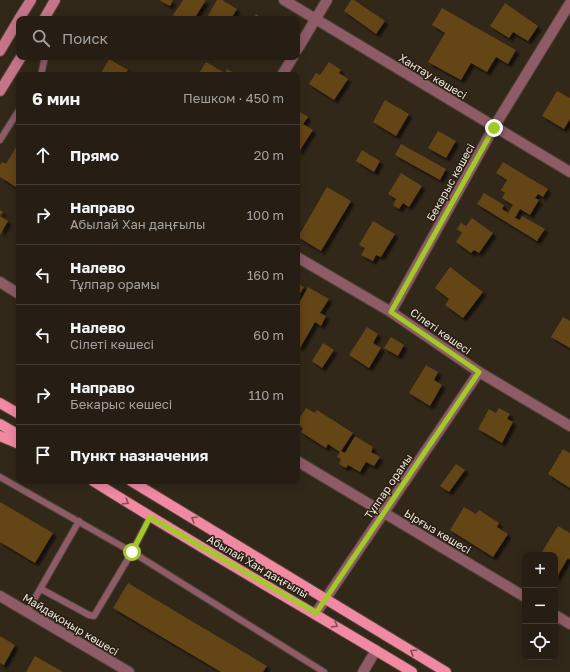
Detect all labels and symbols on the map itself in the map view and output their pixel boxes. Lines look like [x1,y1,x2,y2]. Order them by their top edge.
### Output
street label: Хантау көшесі [397,51,469,101]
route end [485,119,503,137]
street label: Бекарыс көшесі [423,141,477,223]
street label: Сілеті көшесі [408,305,474,357]
street label: Тұлпар орамы [361,451,415,522]
one-way arrow [122,497,129,505]
street label: Ырғыз көшесі [402,506,474,556]
one-way arrow [191,516,198,524]
street label: Абылай Хан даңғылы [205,532,311,600]
route start [123,543,141,561]
street label: Майдақоңыр көшесі [21,590,121,658]
one-way arrow [331,620,338,627]
one-way arrow [410,649,417,656]

